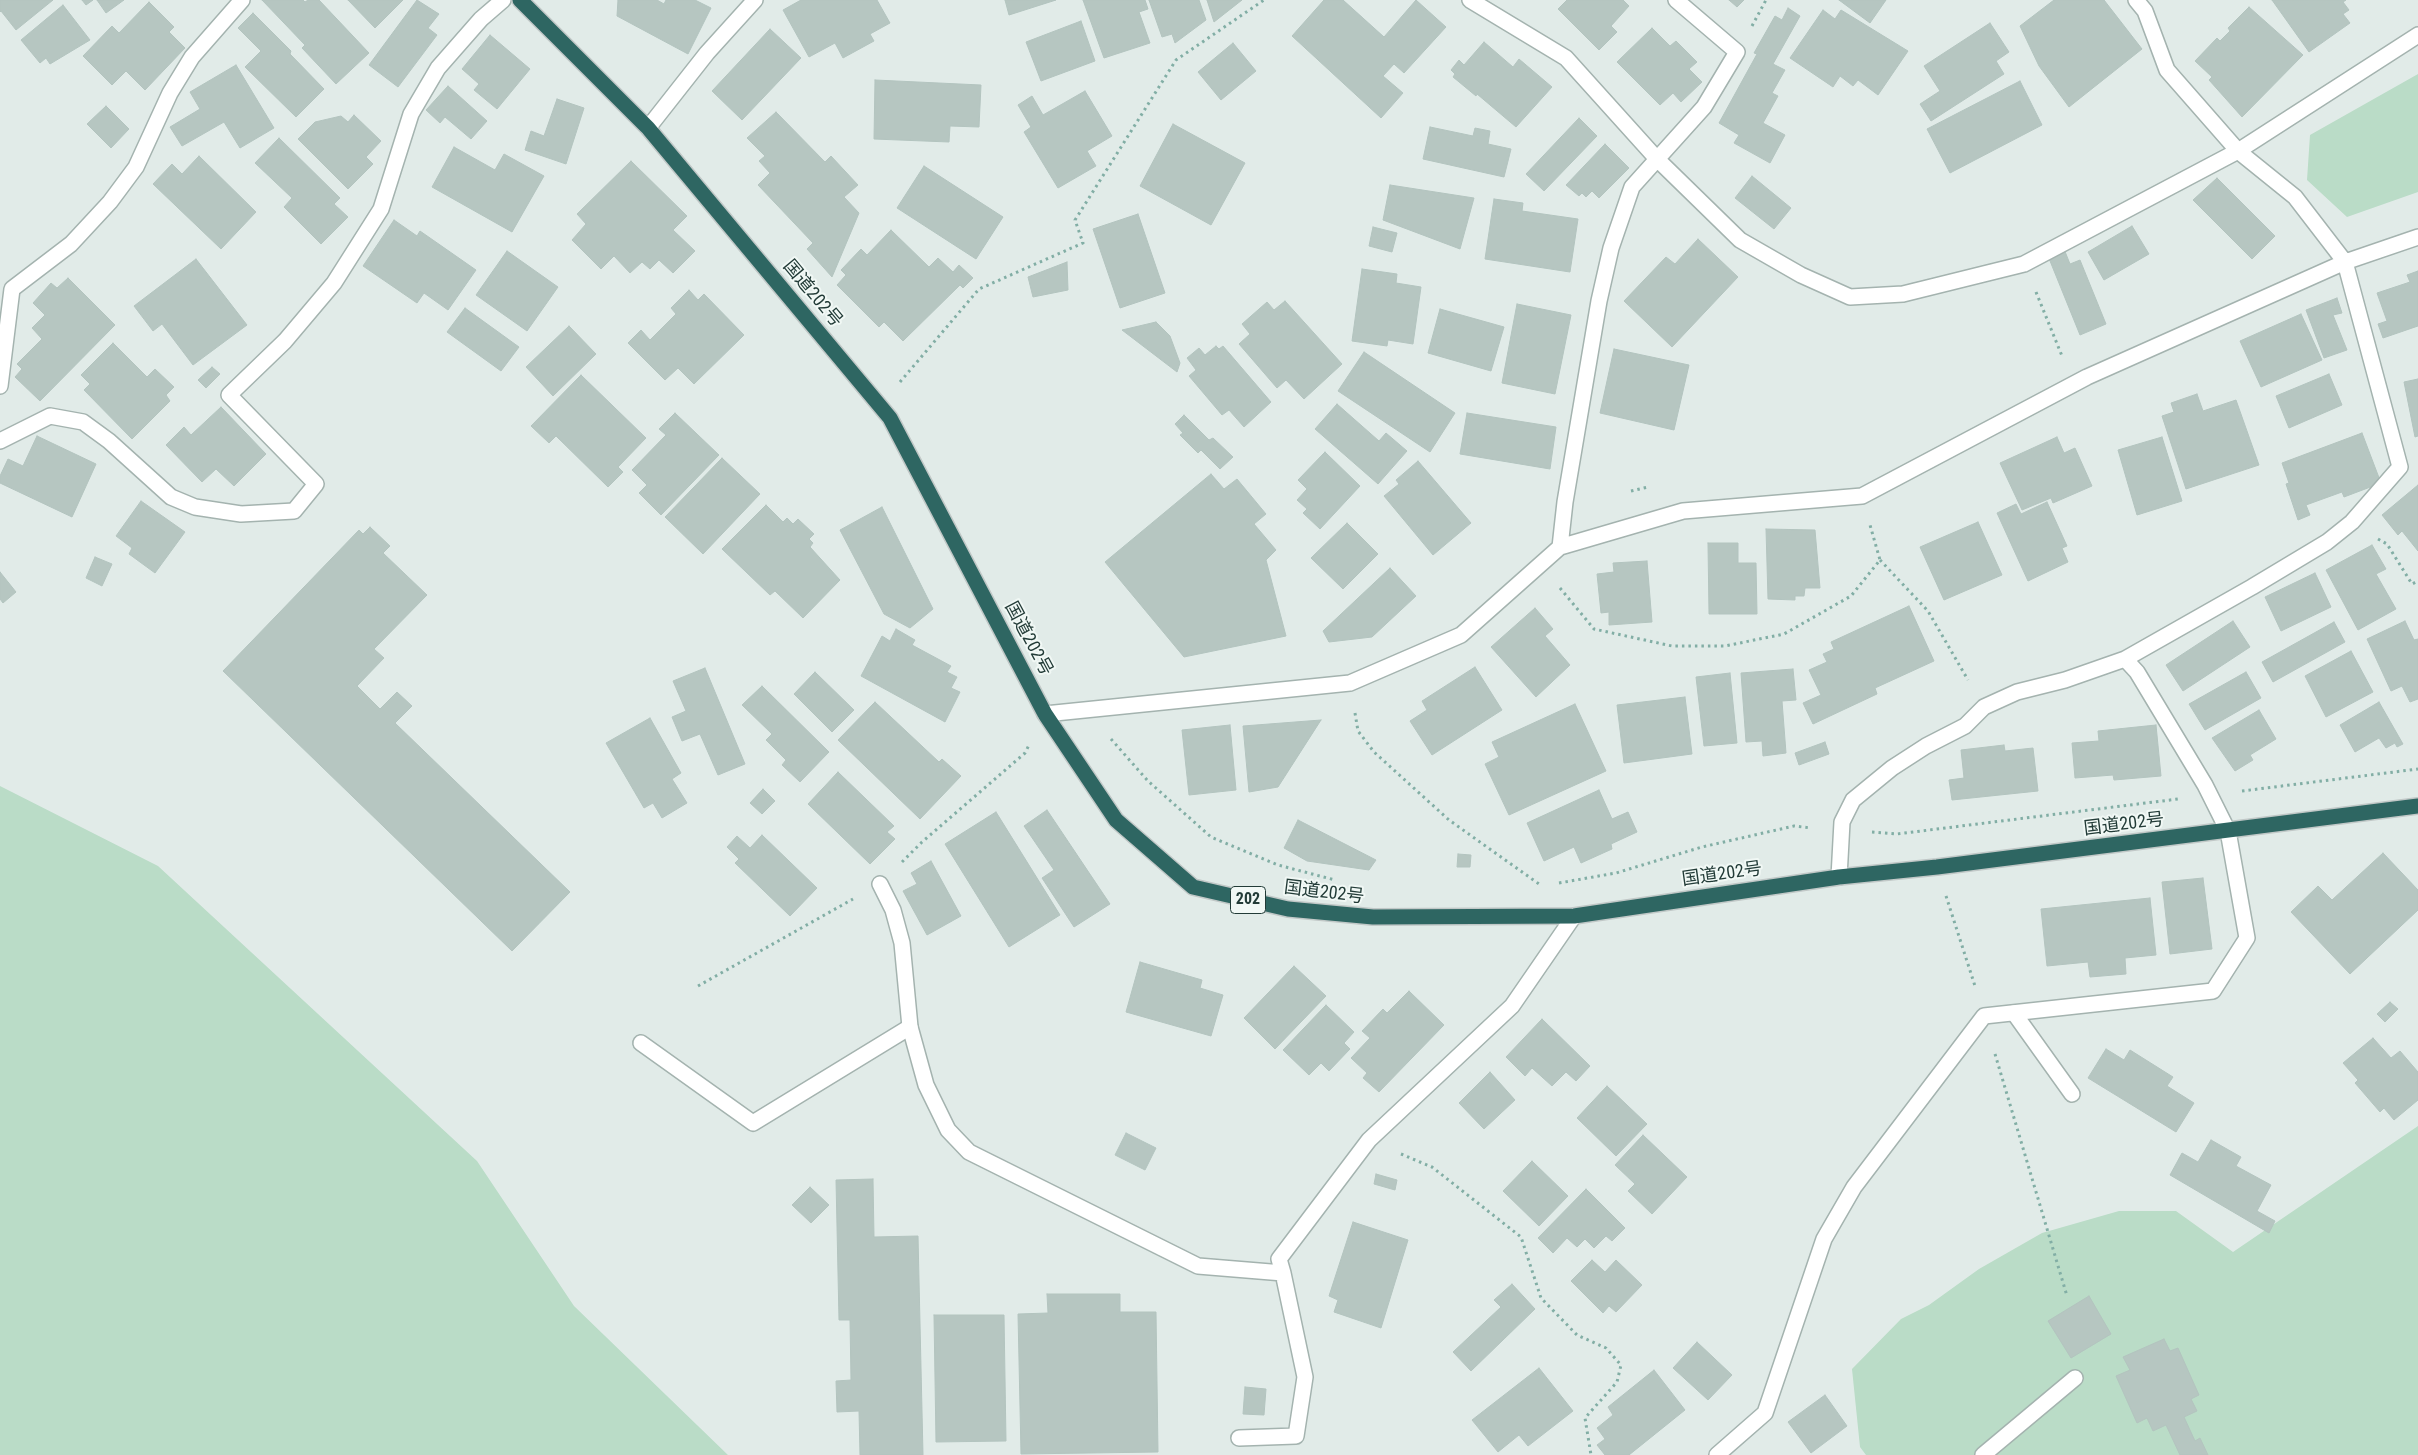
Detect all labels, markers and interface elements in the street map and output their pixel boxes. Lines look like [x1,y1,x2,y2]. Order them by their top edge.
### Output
street label: 国道202号 [778,256,846,332]
street label: 国道202号 [1000,598,1056,680]
street label: 国道202号 [2083,809,2165,841]
street label: 国道202号 [1681,859,1763,891]
street label: 国道202号 [1283,877,1365,909]
road number: 202 [1230,886,1266,914]

